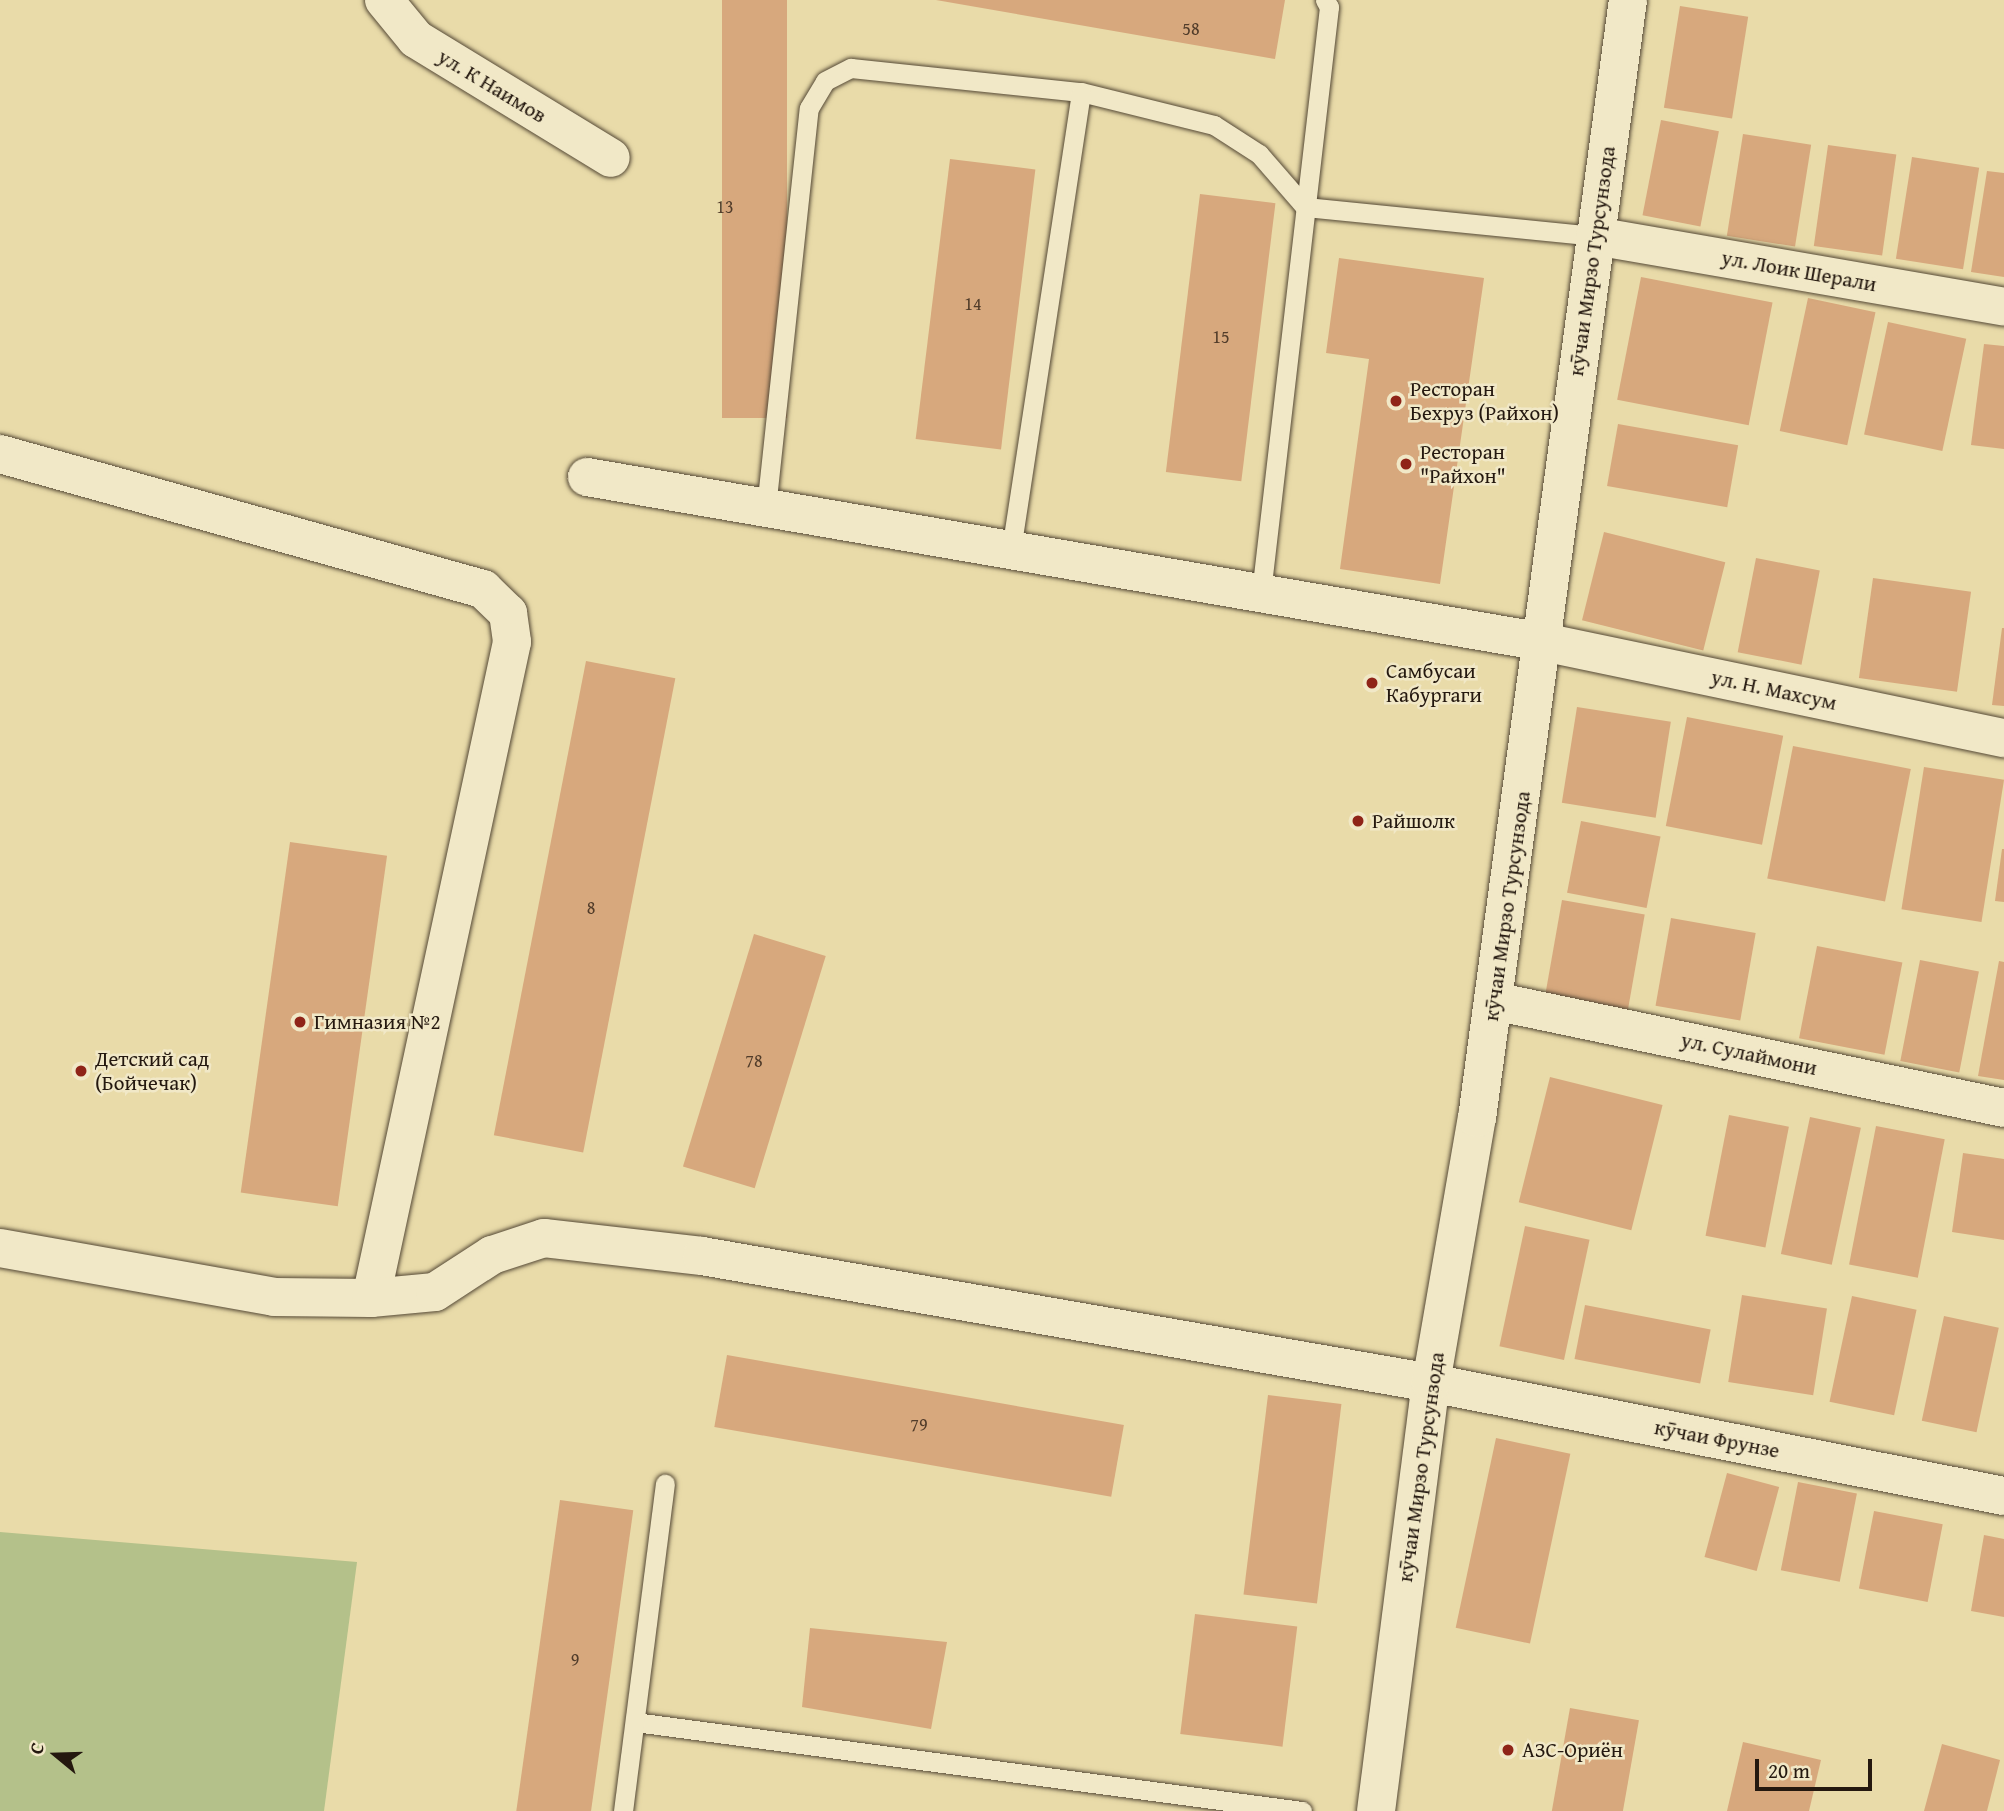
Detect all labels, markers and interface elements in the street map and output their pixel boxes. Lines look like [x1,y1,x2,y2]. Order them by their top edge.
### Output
house number: 58 [1182,18,1200,40]
street label: ул. К Наимов [433,44,551,128]
street label: кӯчаи Мирзо Турсунзода [1563,144,1621,378]
house number: 13 [716,196,734,218]
street label: ул. Лоик Шерали [1720,245,1878,297]
house number: 14 [964,293,982,315]
house number: 15 [1212,326,1230,348]
place label: Ресторан Бехруз (Райхон) [1410,376,1559,426]
marker: Ресторан Бехруз (Райхон) [1388,393,1404,409]
place label: Ресторан "Райхон" [1420,439,1506,489]
marker: Ресторан "Райхон" [1398,456,1414,472]
place label: Самбусаи Кабургаги [1386,658,1482,708]
street label: ул. Н. Махсум [1709,664,1839,716]
marker: Самбусаи Кабургаги [1364,675,1380,691]
street label: кӯчаи Мирзо Турсунзода [1478,789,1536,1023]
place label: Райшолк [1372,808,1455,834]
marker: Райшолк [1350,813,1366,829]
house number: 8 [587,897,595,919]
place label: Гимназия №2 [314,1009,441,1035]
marker: Гимназия №2 [292,1014,308,1030]
street label: ул. Сулаймони [1679,1027,1819,1081]
place label: Детский сад (Бойчечак) [95,1046,209,1096]
house number: 78 [745,1050,763,1072]
marker: Детский сад (Бойчечак) [73,1063,89,1079]
street label: кӯчаи Мирзо Турсунзода [1392,1350,1450,1584]
house number: 79 [910,1414,928,1436]
street label: кӯчаи Фрунзе [1652,1415,1782,1463]
house number: 9 [571,1649,579,1671]
north arrow [21,1720,91,1790]
place label: АЗС-Ориён [1522,1737,1623,1763]
text: С [21,1739,51,1758]
marker: АЗС-Ориён [1500,1742,1516,1758]
scale bar [1759,1744,1876,1788]
text: 20 m [1768,1755,1810,1786]

